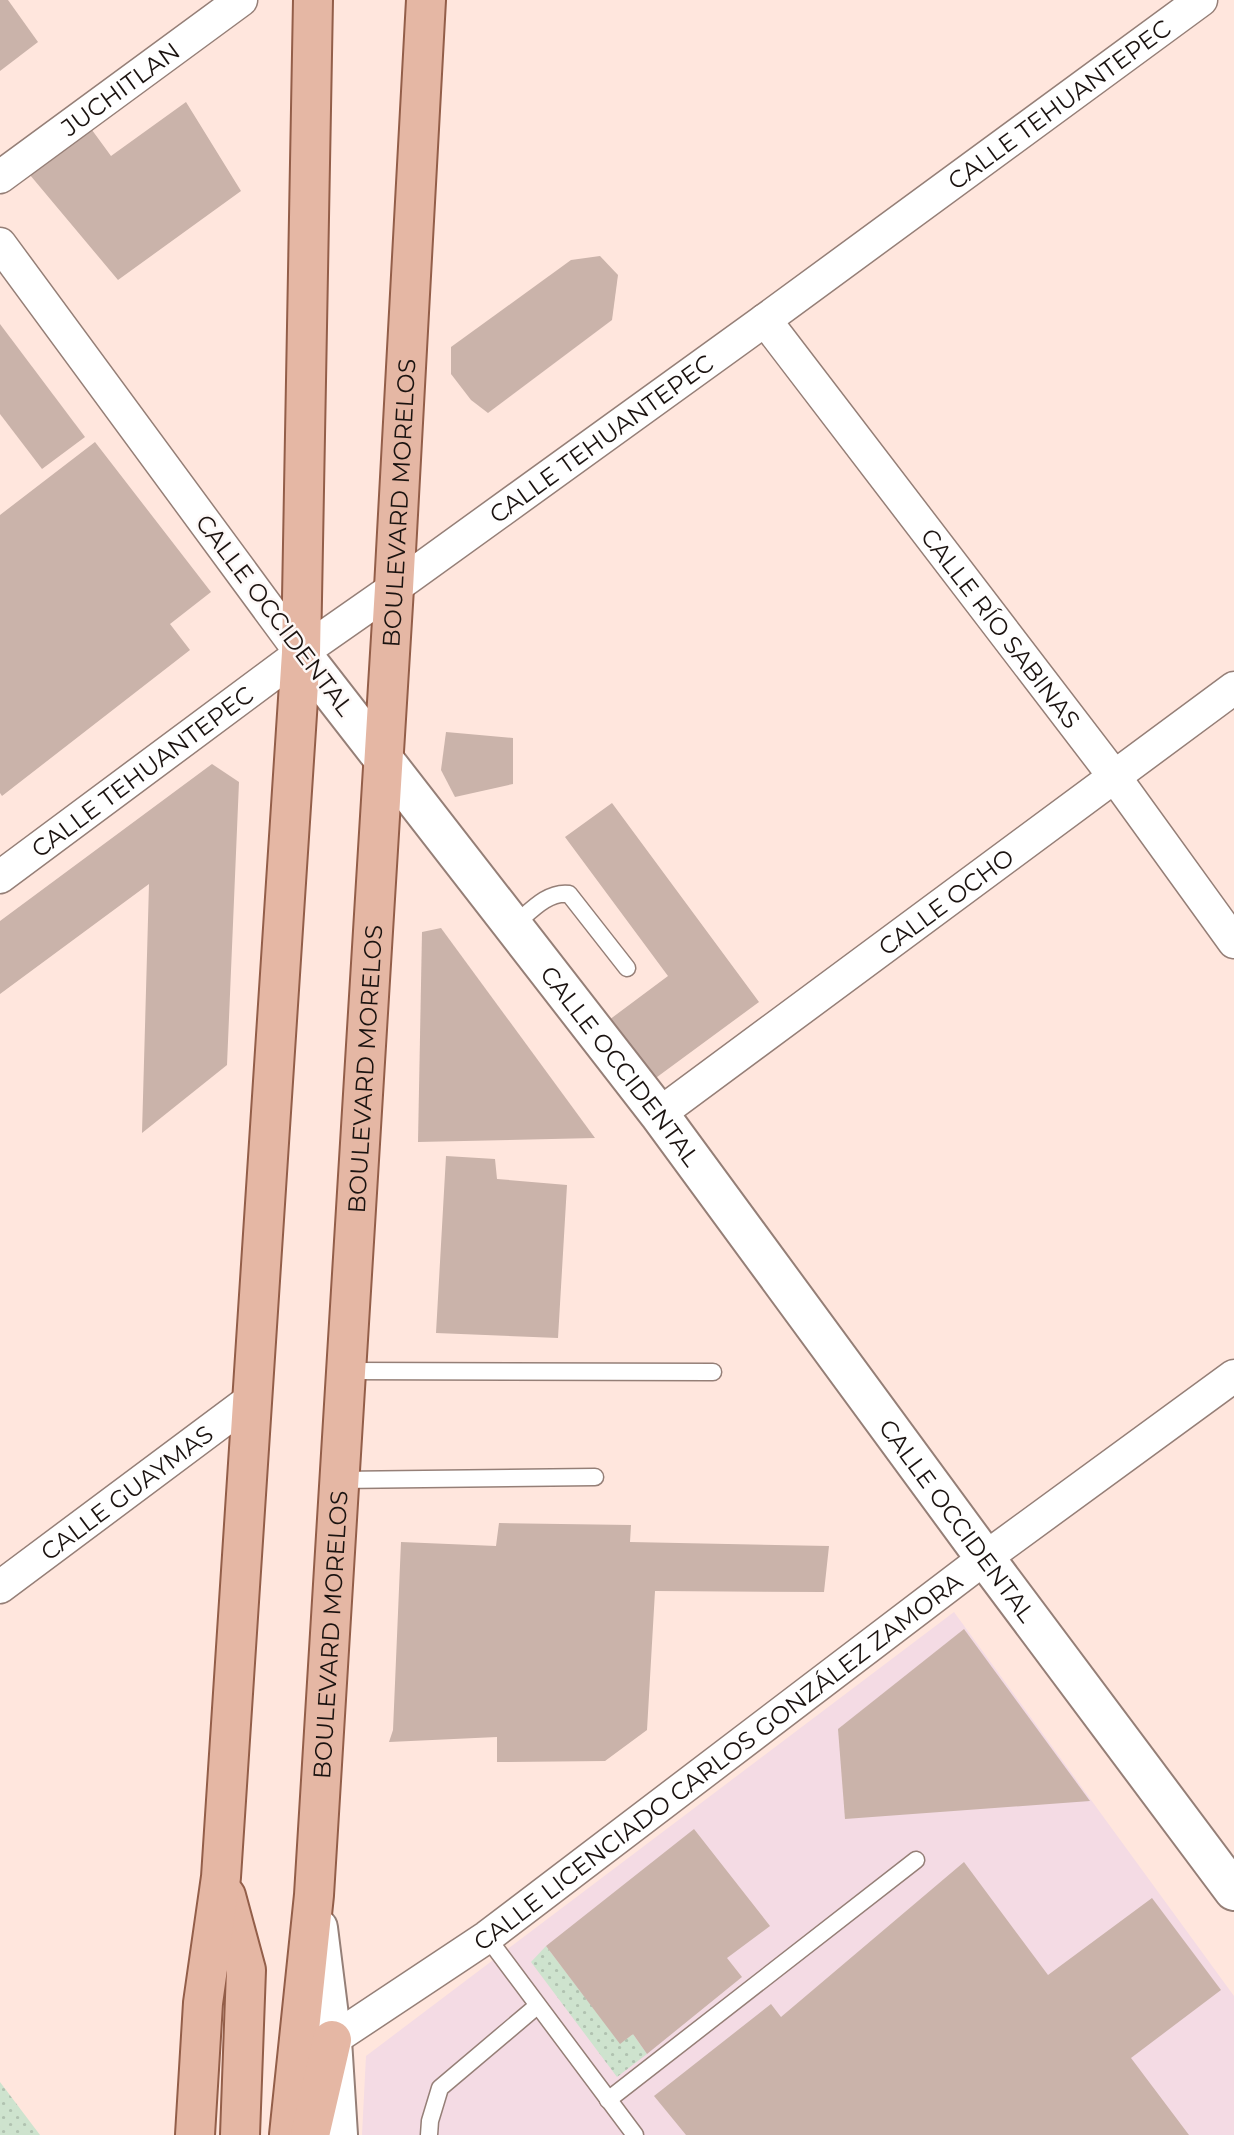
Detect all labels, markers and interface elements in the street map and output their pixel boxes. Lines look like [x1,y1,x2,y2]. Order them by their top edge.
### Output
street label: CALLE TEHUANTEPEC [942,13,1176,196]
street label: JUCHITLAN [54,36,185,142]
street label: CALLE TEHUANTEPEC [483,348,719,529]
street label: BOULEVARD MORELOS [376,358,421,648]
street label: CALLE OCCIDENTAL [190,509,360,721]
street label: CALLE RÍO SABINAS [915,522,1087,734]
street label: CALLE TEHUANTEPEC [25,679,259,863]
street label: CALLE OCHO [872,842,1019,961]
street label: BOULEVARD MORELOS [341,924,388,1214]
street label: CALLE OCCIDENTAL [535,960,707,1172]
street label: CALLE OCCIDENTAL [873,1413,1042,1627]
street label: CALLE GUAYMAS [35,1419,218,1566]
street label: BOULEVARD MORELOS [307,1490,353,1780]
street label: CALLE LICENCIADO CARLOS GONZÁLEZ ZAMORA [468,1566,968,1956]

